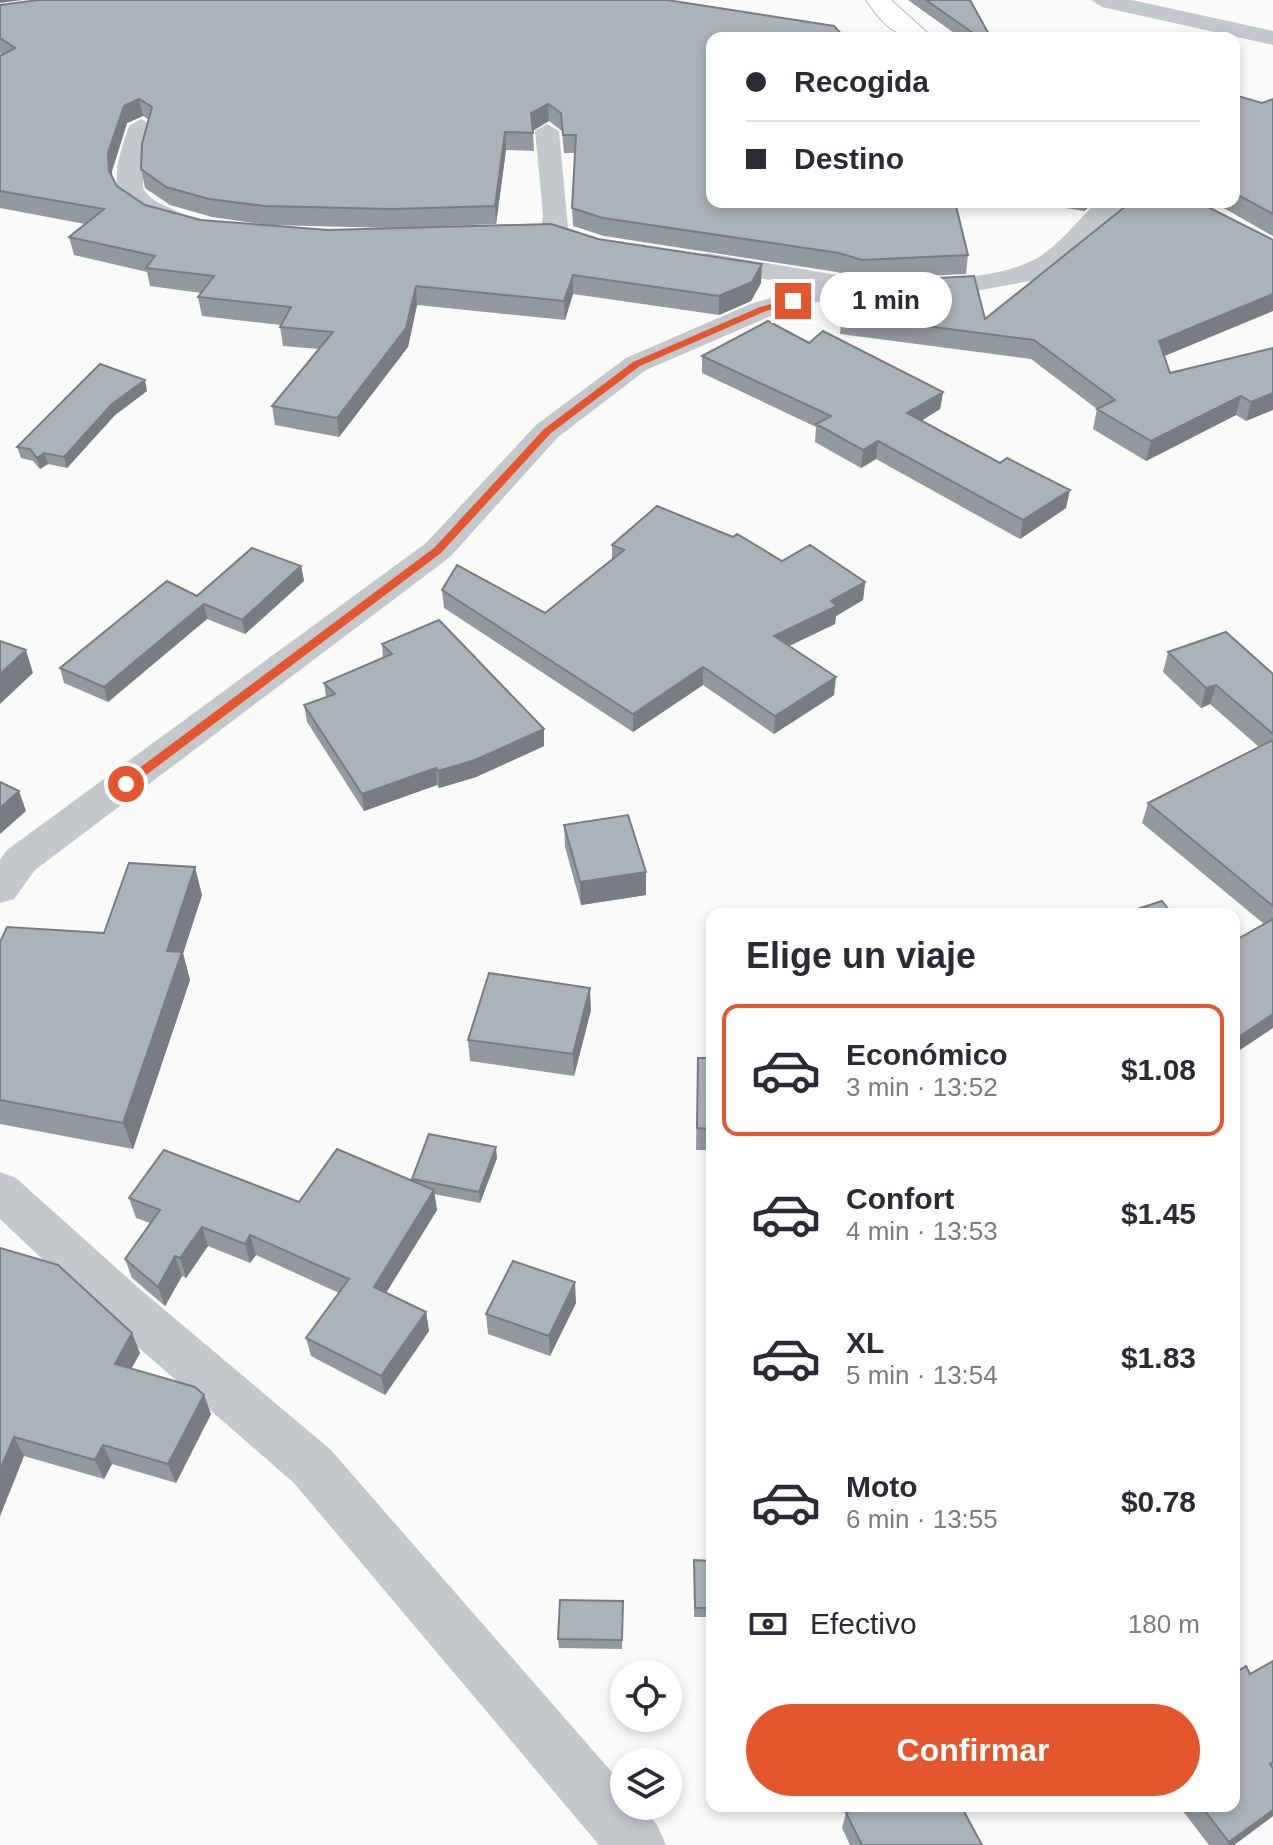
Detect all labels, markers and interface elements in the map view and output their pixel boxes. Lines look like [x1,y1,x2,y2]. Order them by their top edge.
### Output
text: Recogida [794,65,929,98]
text: Destino [794,142,904,175]
callout: 1 min [821,273,953,329]
route end [775,283,811,319]
text: 1 min [852,285,920,315]
route start [108,766,144,802]
text: Elige un viaje [746,935,976,976]
icon: car [750,1034,822,1106]
text: Económico [846,1038,1008,1071]
text: $1.08 [1121,1053,1196,1086]
text: 3 min · 13:52 [846,1072,998,1102]
icon: car [750,1178,822,1250]
text: Confort [846,1182,954,1215]
text: $1.45 [1121,1197,1196,1230]
text: 4 min · 13:53 [846,1216,998,1246]
icon: car [750,1322,822,1394]
text: XL [846,1326,884,1359]
text: $1.83 [1121,1341,1196,1374]
text: 5 min · 13:54 [846,1360,998,1390]
icon: car [750,1466,822,1538]
text: Moto [846,1470,918,1503]
text: $0.78 [1121,1485,1196,1518]
text: 6 min · 13:55 [846,1504,998,1534]
icon: cash [746,1602,790,1646]
text: Efectivo [810,1607,917,1640]
text: 180 m [1128,1609,1200,1639]
map controls [610,1660,682,1820]
button: locate [610,1660,682,1732]
button: Confirmar [746,1704,1200,1796]
button: layers [610,1748,682,1820]

